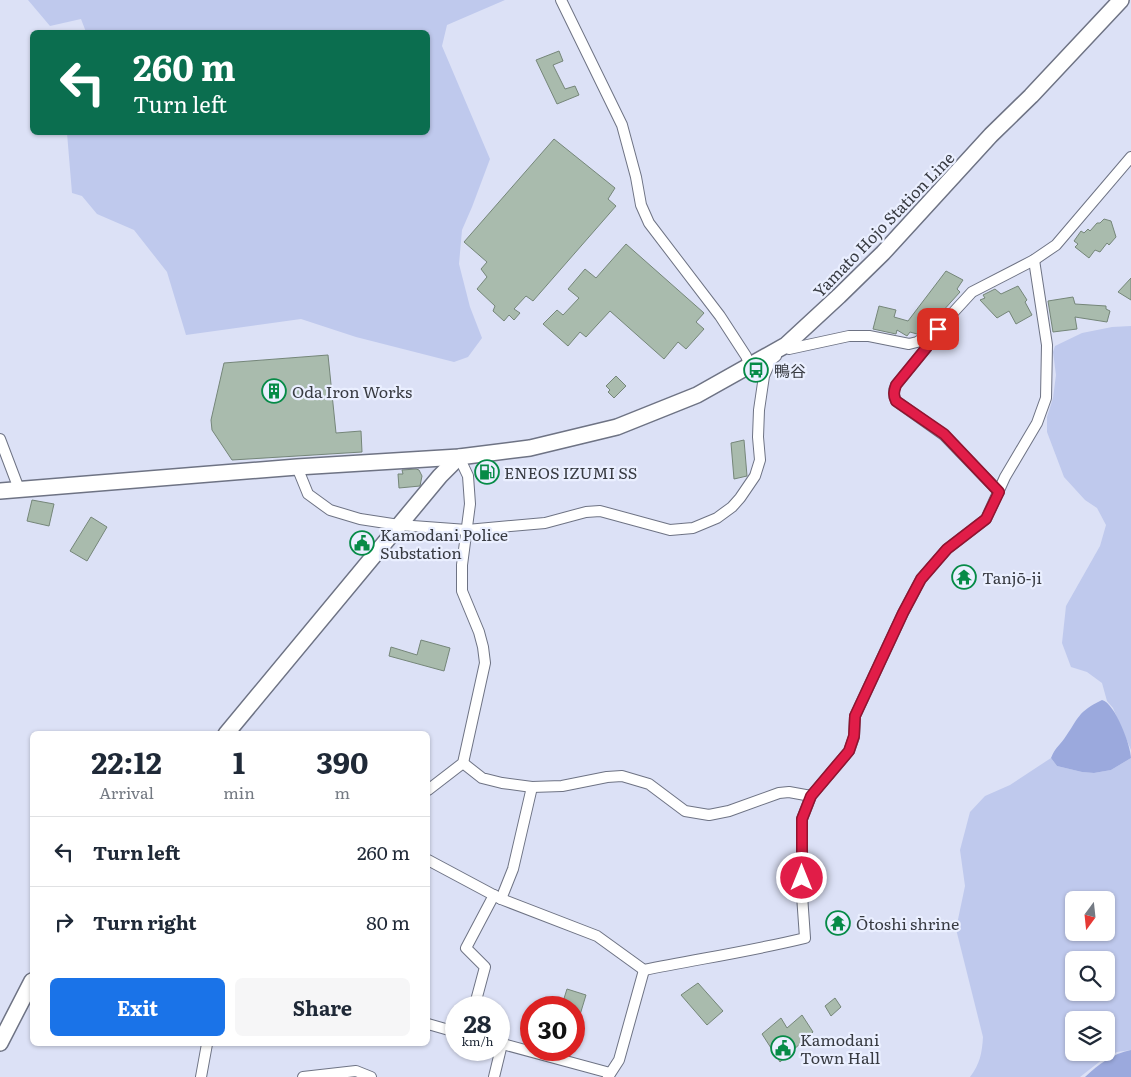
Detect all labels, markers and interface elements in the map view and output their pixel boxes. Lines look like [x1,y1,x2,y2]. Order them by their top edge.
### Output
text: 260 m [133,40,236,92]
icon: left [50,50,115,115]
text: Turn left [133,87,227,120]
street label: Yamato Hojo Station Line [807,146,959,302]
pin [917,308,959,350]
icon: arrive [924,315,952,343]
bus stop icon: 鴨谷 [743,357,769,383]
place label: 鴨谷 [774,358,806,382]
building icon: Oda Iron Works [261,378,287,404]
place label: Oda Iron Works [292,379,412,403]
fuel station icon: ENEOS IZUMI SS [474,459,500,485]
place label: ENEOS IZUMI SS [504,460,637,484]
place label: Kamodani Police Substation [380,522,508,564]
public building icon: Kamodani Police Substation [349,530,375,556]
temple icon: Tanjō-ji [951,564,977,590]
place label: Tanjō-ji [982,565,1042,589]
text: 22:12 [91,739,162,783]
text: 1 [233,739,245,783]
text: 390 [316,739,369,783]
text: Arrival [99,780,154,804]
text: min [223,780,255,804]
text: m [335,780,350,804]
icon: left [50,838,78,866]
text: Turn left [93,838,180,866]
text: 260 m [357,838,410,866]
position arrow [775,851,827,903]
north arrow [1065,891,1115,941]
map controls [1065,891,1115,1061]
icon: right [50,908,78,936]
text: Turn right [93,908,197,936]
text: 80 m [366,908,410,936]
temple icon: Ōtoshi shrine [825,910,851,936]
place label: Ōtoshi shrine [856,911,959,935]
button: search [1065,951,1115,1001]
button: Exit [50,978,225,1036]
button: Share [235,978,410,1036]
speed limit sign: 30 [520,996,585,1061]
text: 28 [463,1004,492,1041]
button: layers [1065,1011,1115,1061]
place label: Kamodani Town Hall [800,1027,880,1069]
text: km/h [462,1032,493,1050]
public building icon: Kamodani Town Hall [770,1035,796,1061]

